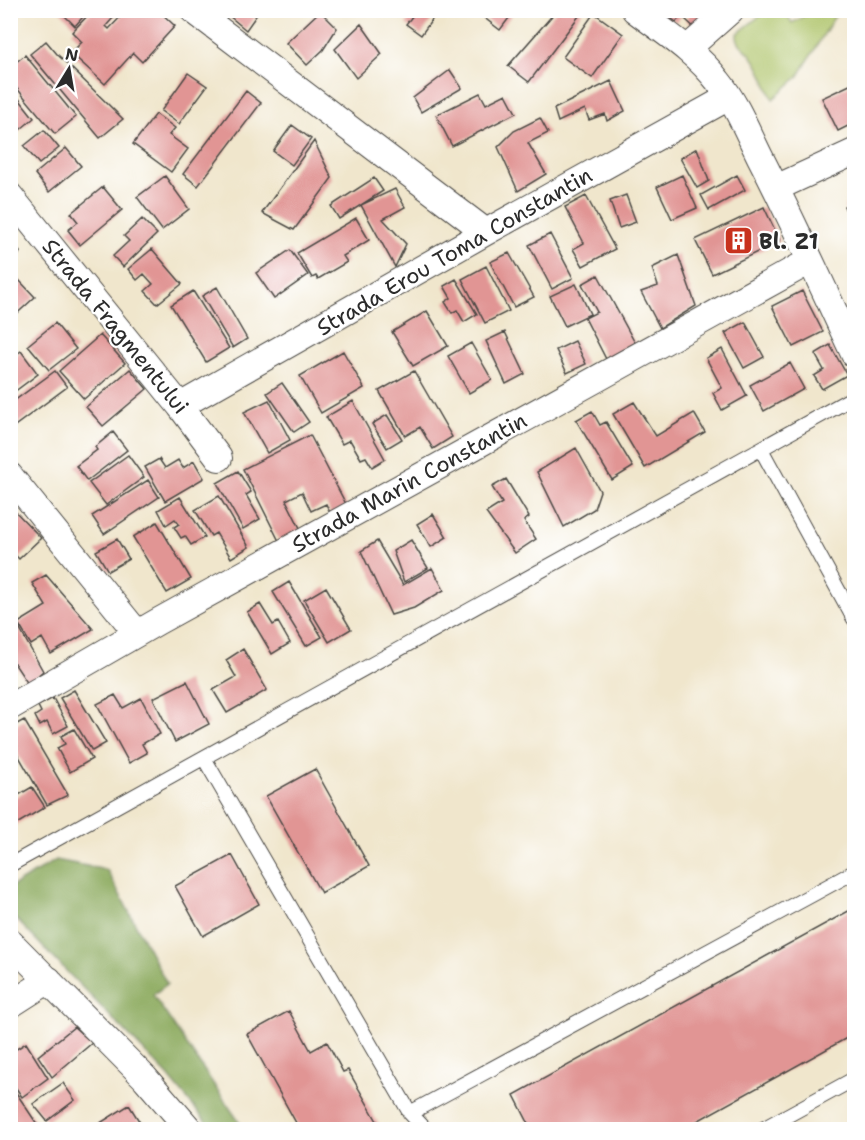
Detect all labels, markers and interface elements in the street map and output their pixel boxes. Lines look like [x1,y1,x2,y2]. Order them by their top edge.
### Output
north arrow [39,39,99,99]
text: N [64,43,80,66]
street label: Strada Erou Toma Constantin [311,160,597,342]
building icon: Bl. Z1 [722,225,754,257]
place label: Bl. Z1 [759,227,818,256]
street label: Strada Fragmentului [36,233,195,420]
street label: Strada Marin Constantin [287,406,532,559]

